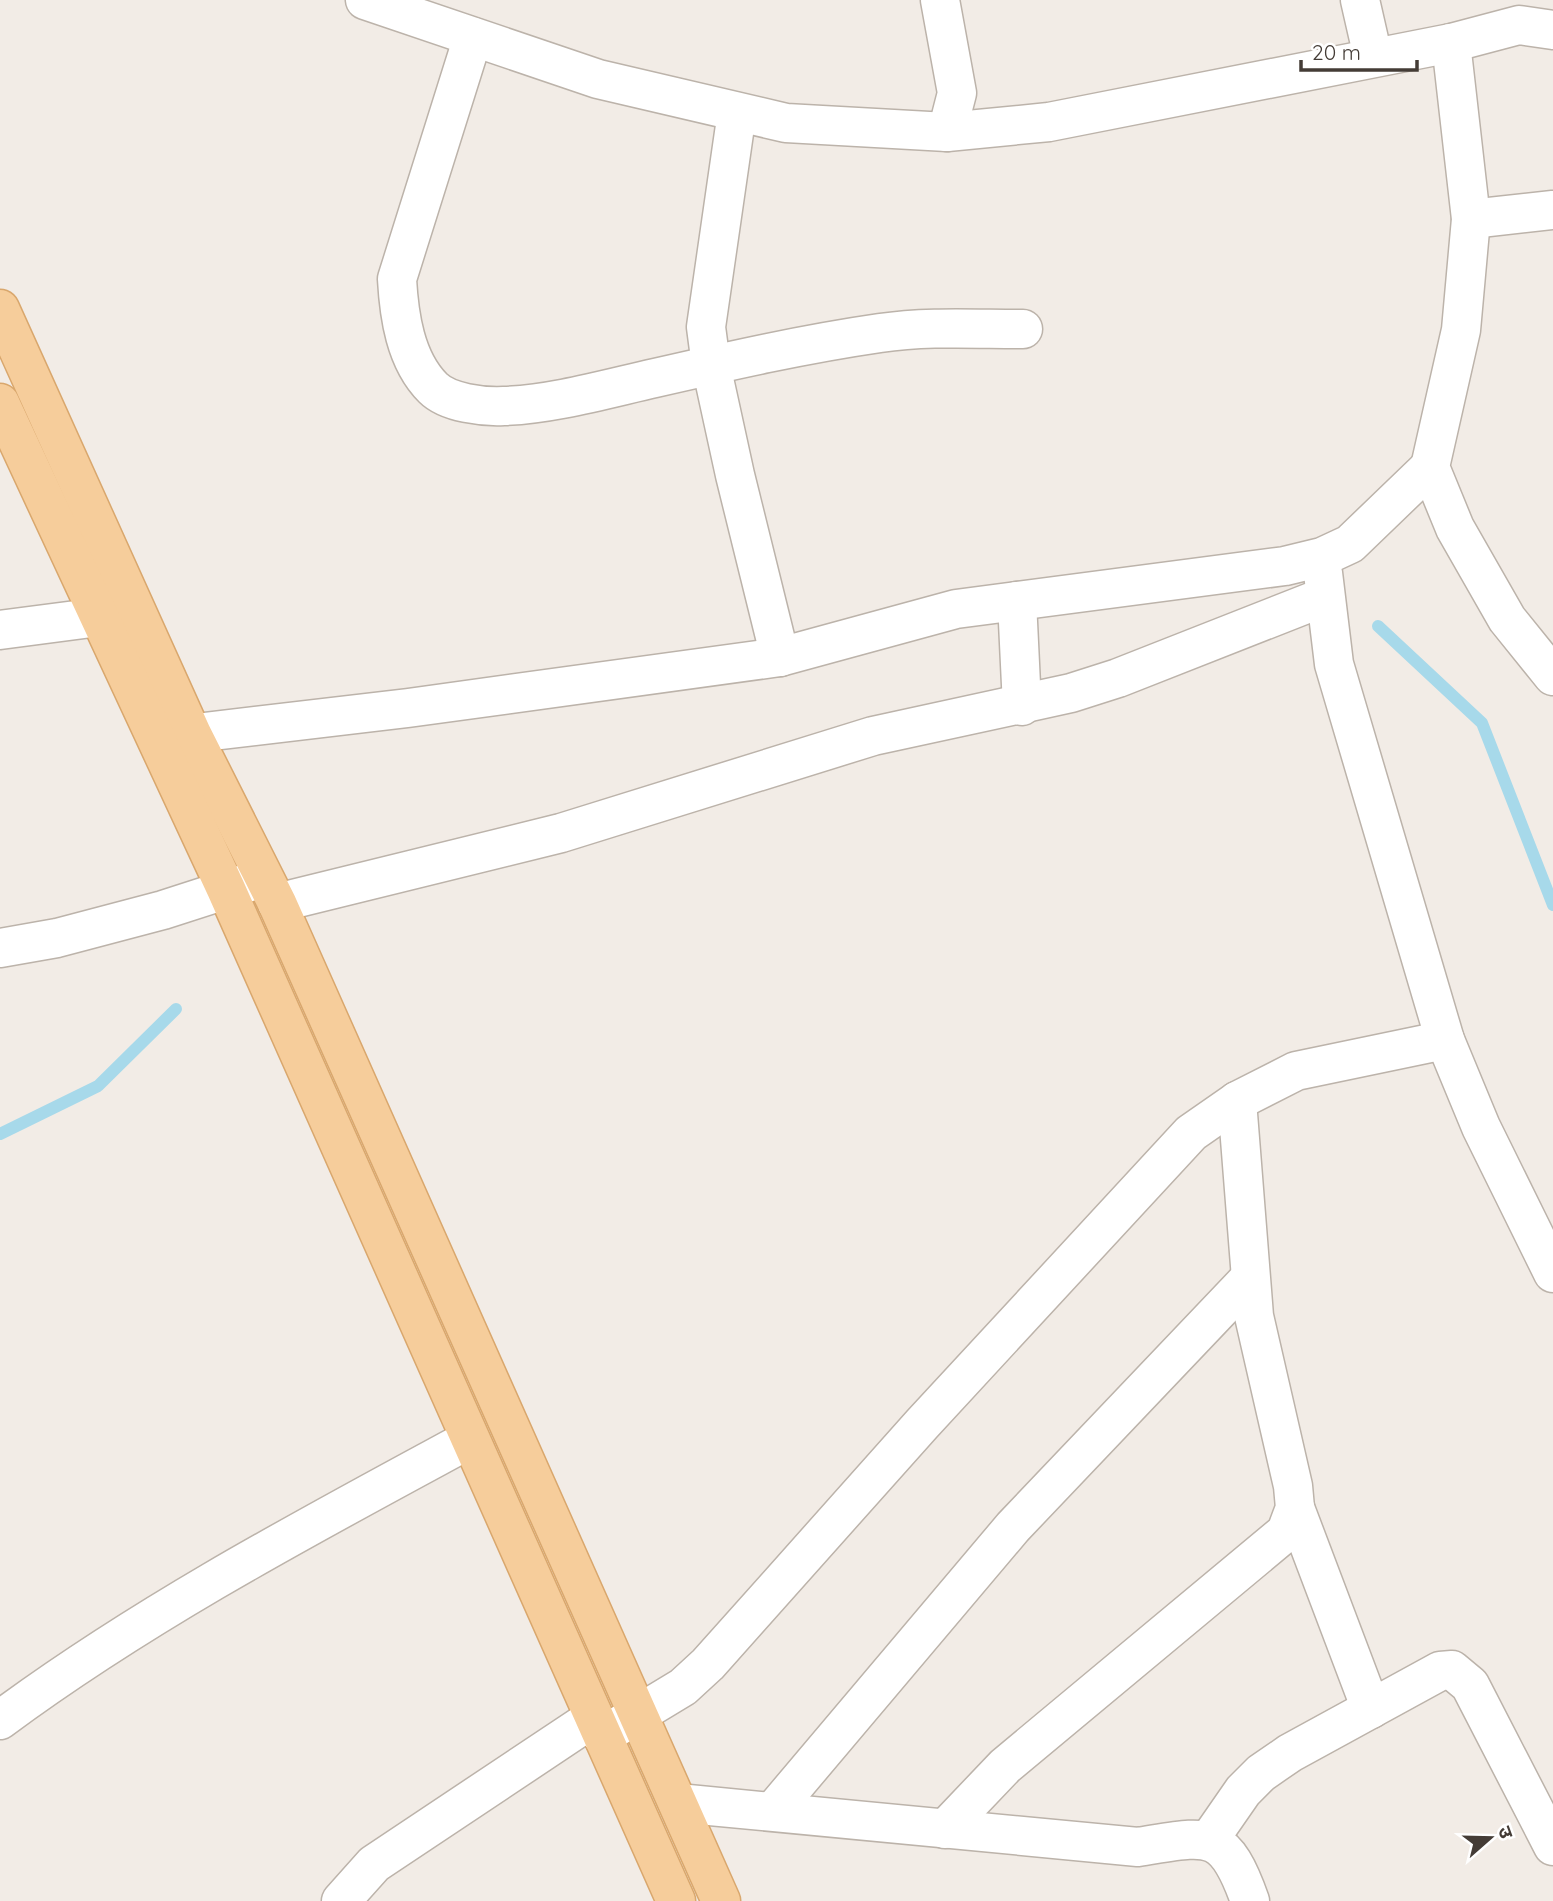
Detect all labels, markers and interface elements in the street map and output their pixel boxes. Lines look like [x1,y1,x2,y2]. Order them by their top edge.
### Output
scale bar [1301,28,1416,72]
text: 20 m [1312,39,1361,65]
north arrow [1455,1803,1525,1873]
text: उ [1493,1823,1519,1842]

